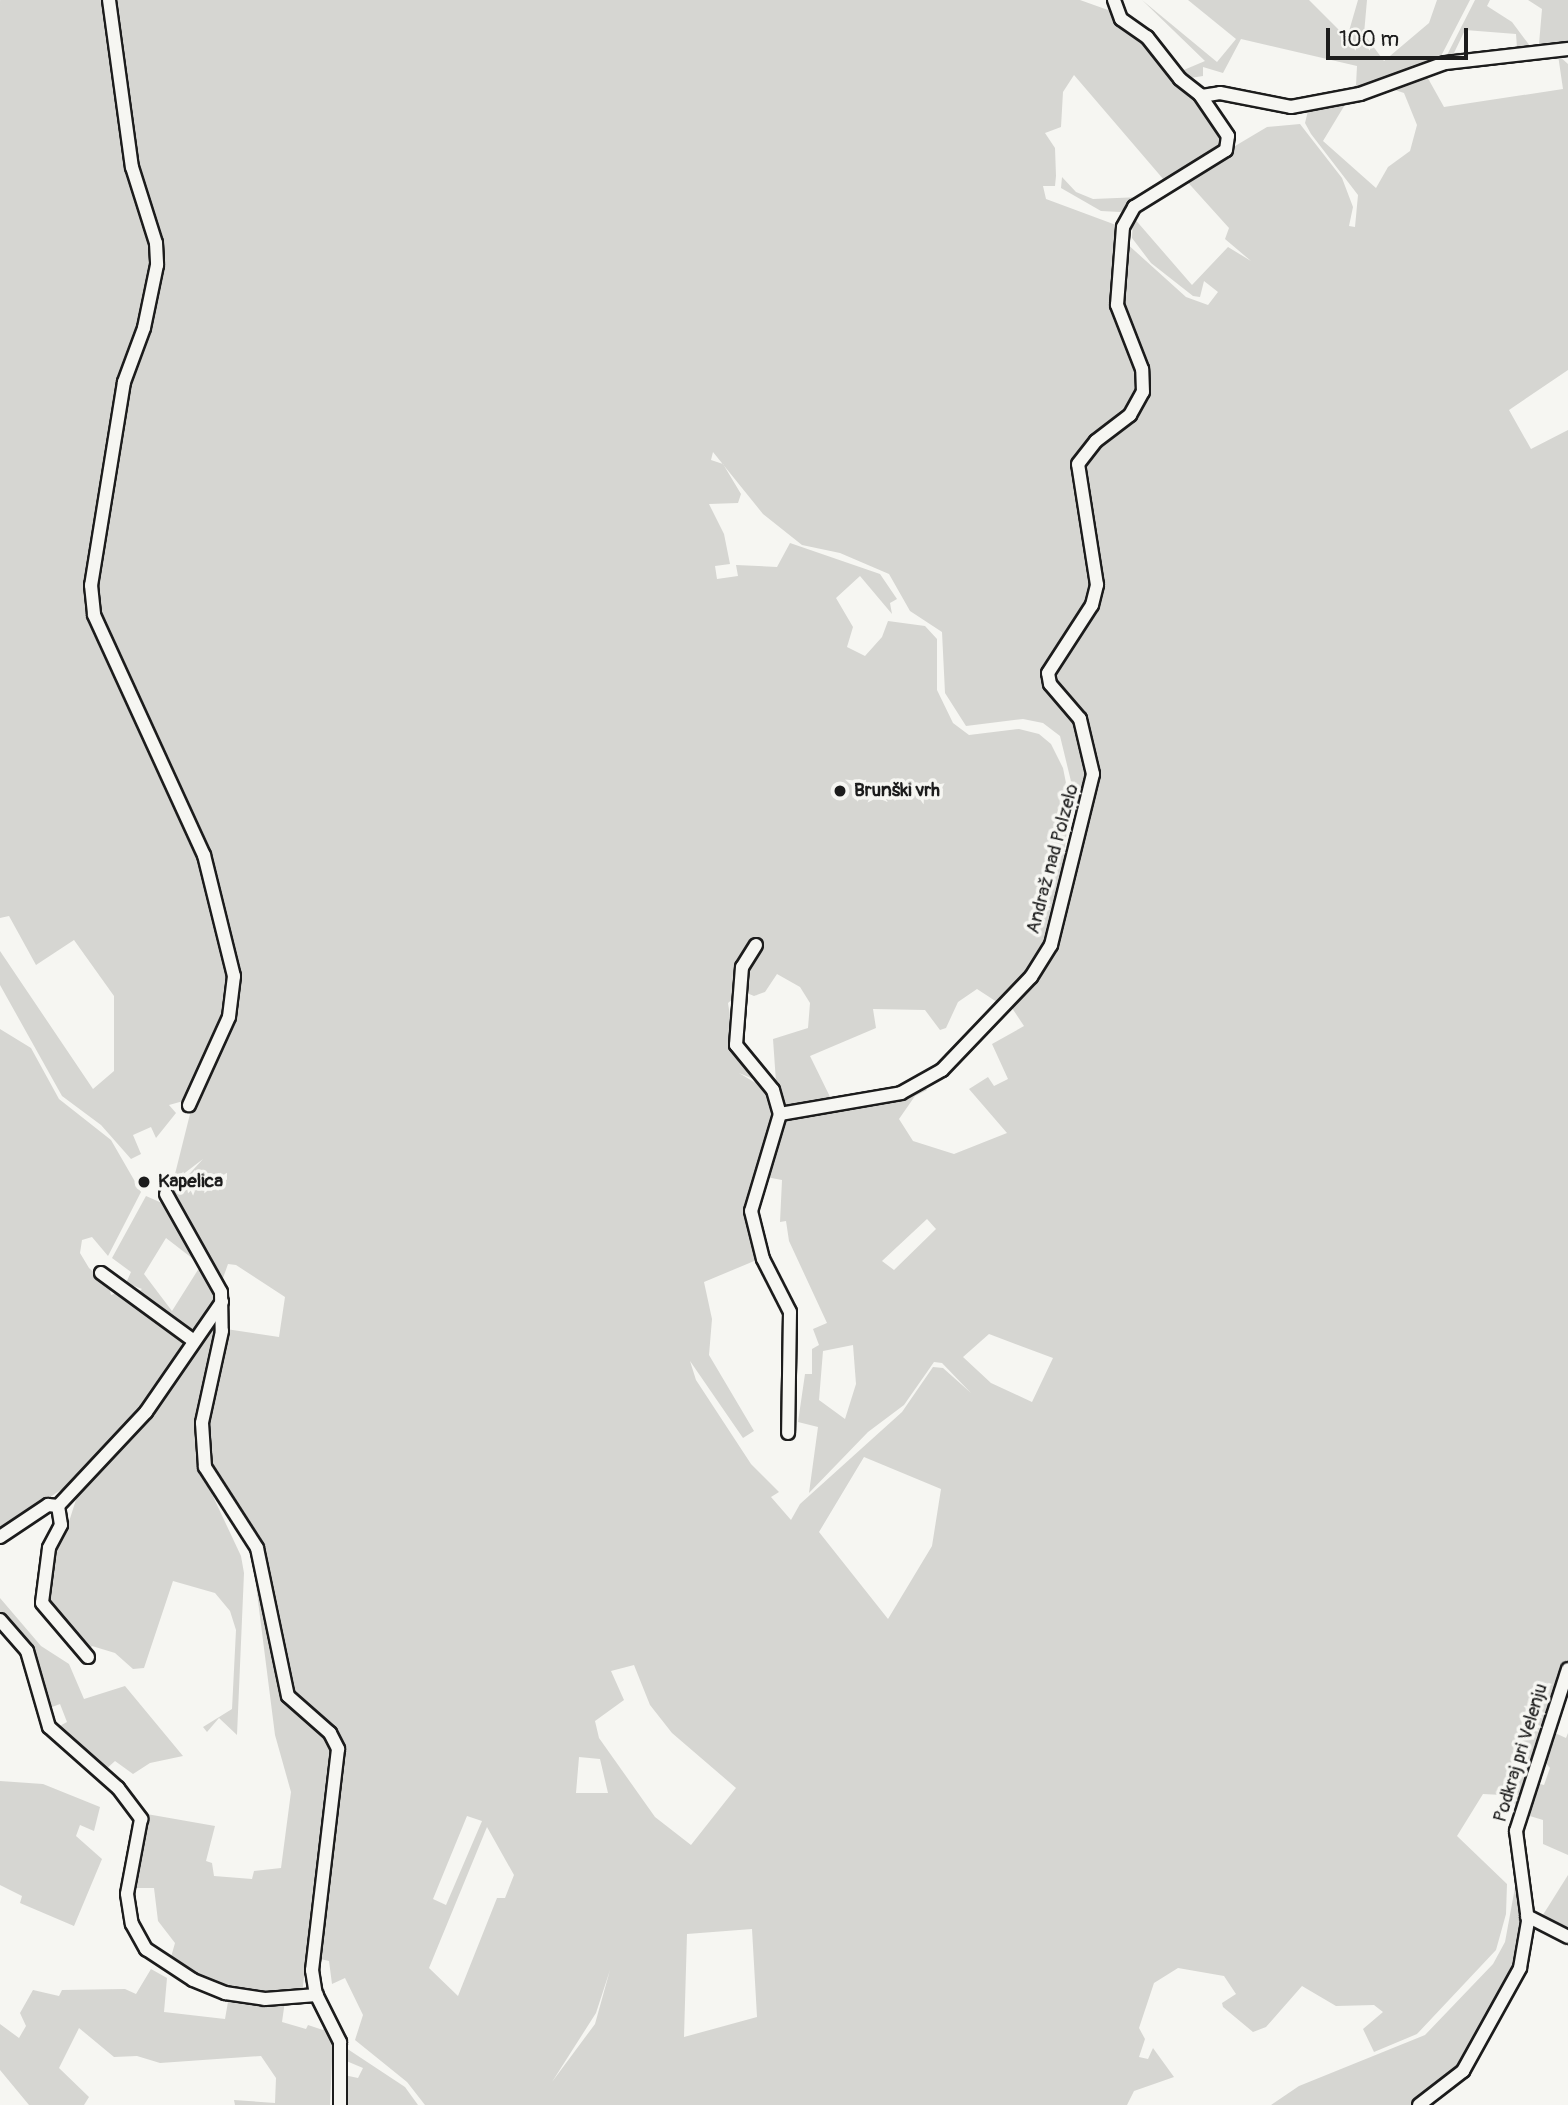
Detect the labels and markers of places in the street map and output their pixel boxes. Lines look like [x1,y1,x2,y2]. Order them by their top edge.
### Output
place label: Brunški vrh [854,780,940,802]
marker: Brunški vrh [832,783,848,799]
place label: Kapelica [158,1171,223,1193]
marker: Kapelica [136,1174,152,1190]

